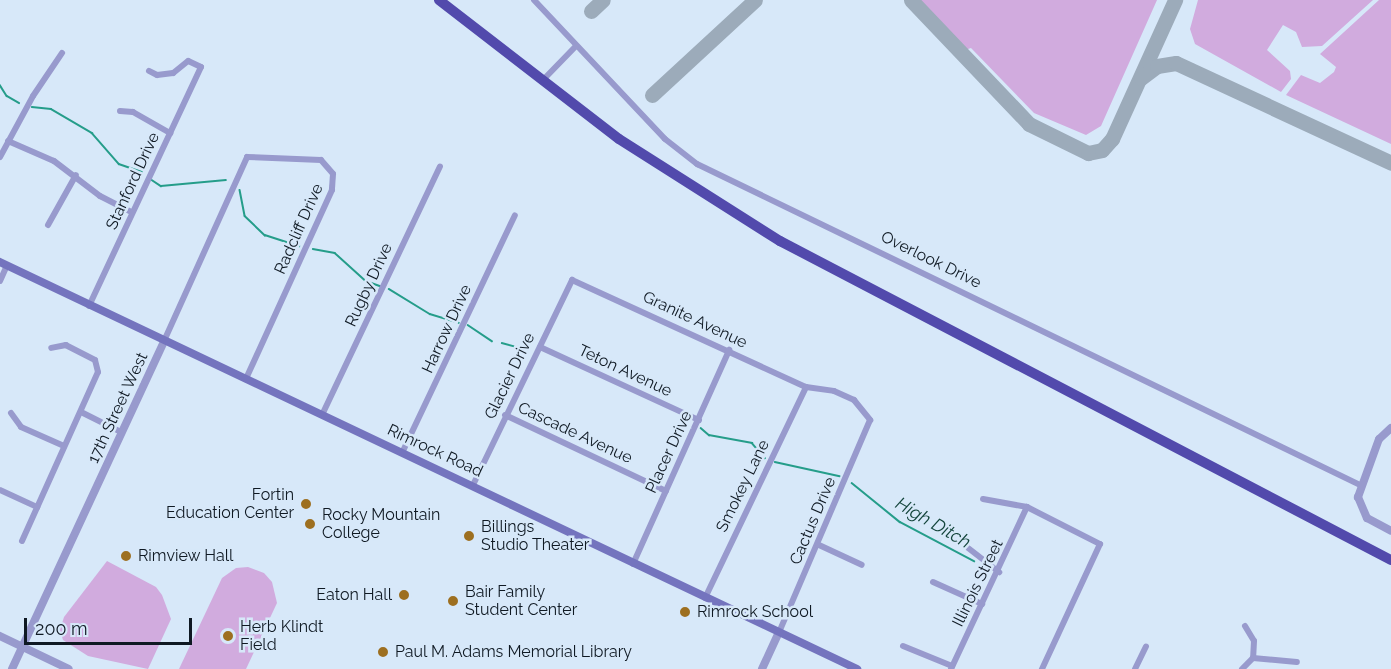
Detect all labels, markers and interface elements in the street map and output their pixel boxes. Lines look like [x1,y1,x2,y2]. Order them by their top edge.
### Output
street label: Stanford Drive [102,129,164,233]
street label: Radcliff Drive [270,181,328,277]
street label: Overlook Drive [878,227,984,293]
street label: Rugby Drive [341,240,397,330]
street label: Harrow Drive [418,281,476,377]
street label: Granite Avenue [640,287,750,353]
street label: Glacier Drive [481,330,539,422]
street label: Teton Avenue [575,341,675,401]
street label: 17th Street West [84,349,152,467]
street label: Cascade Avenue [515,398,635,468]
street label: Placer Drive [641,408,697,496]
street label: Rimrock Road [384,421,486,481]
street label: Smokey Lane [712,437,774,535]
street label: Cactus Drive [786,474,840,568]
place label: Fortin Education Center [166,485,294,523]
water label: High Ditch [892,493,974,553]
marker: Fortin Education Center [299,497,313,511]
place label: Rocky Mountain College [322,505,441,543]
marker: Rocky Mountain College [303,517,317,531]
place label: Billings Studio Theater [481,517,590,555]
marker: Billings Studio Theater [462,529,476,543]
street label: Illinois Street [949,536,1007,630]
place label: Rimview Hall [138,546,234,566]
marker: Rimview Hall [119,549,133,563]
place label: Bair Family Student Center [465,582,577,620]
place label: Eaton Hall [316,585,392,605]
marker: Eaton Hall [397,588,411,602]
marker: Bair Family Student Center [446,594,460,608]
place label: Rimrock School [697,602,813,622]
marker: Rimrock School [678,605,692,619]
scale bar [27,606,195,644]
place label: Herb Klindt Field [240,617,323,655]
text: 200 m [35,618,88,639]
marker: Herb Klindt Field [221,629,235,643]
place label: Paul M. Adams Memorial Library [395,642,633,662]
marker: Paul M. Adams Memorial Library [376,645,390,659]

